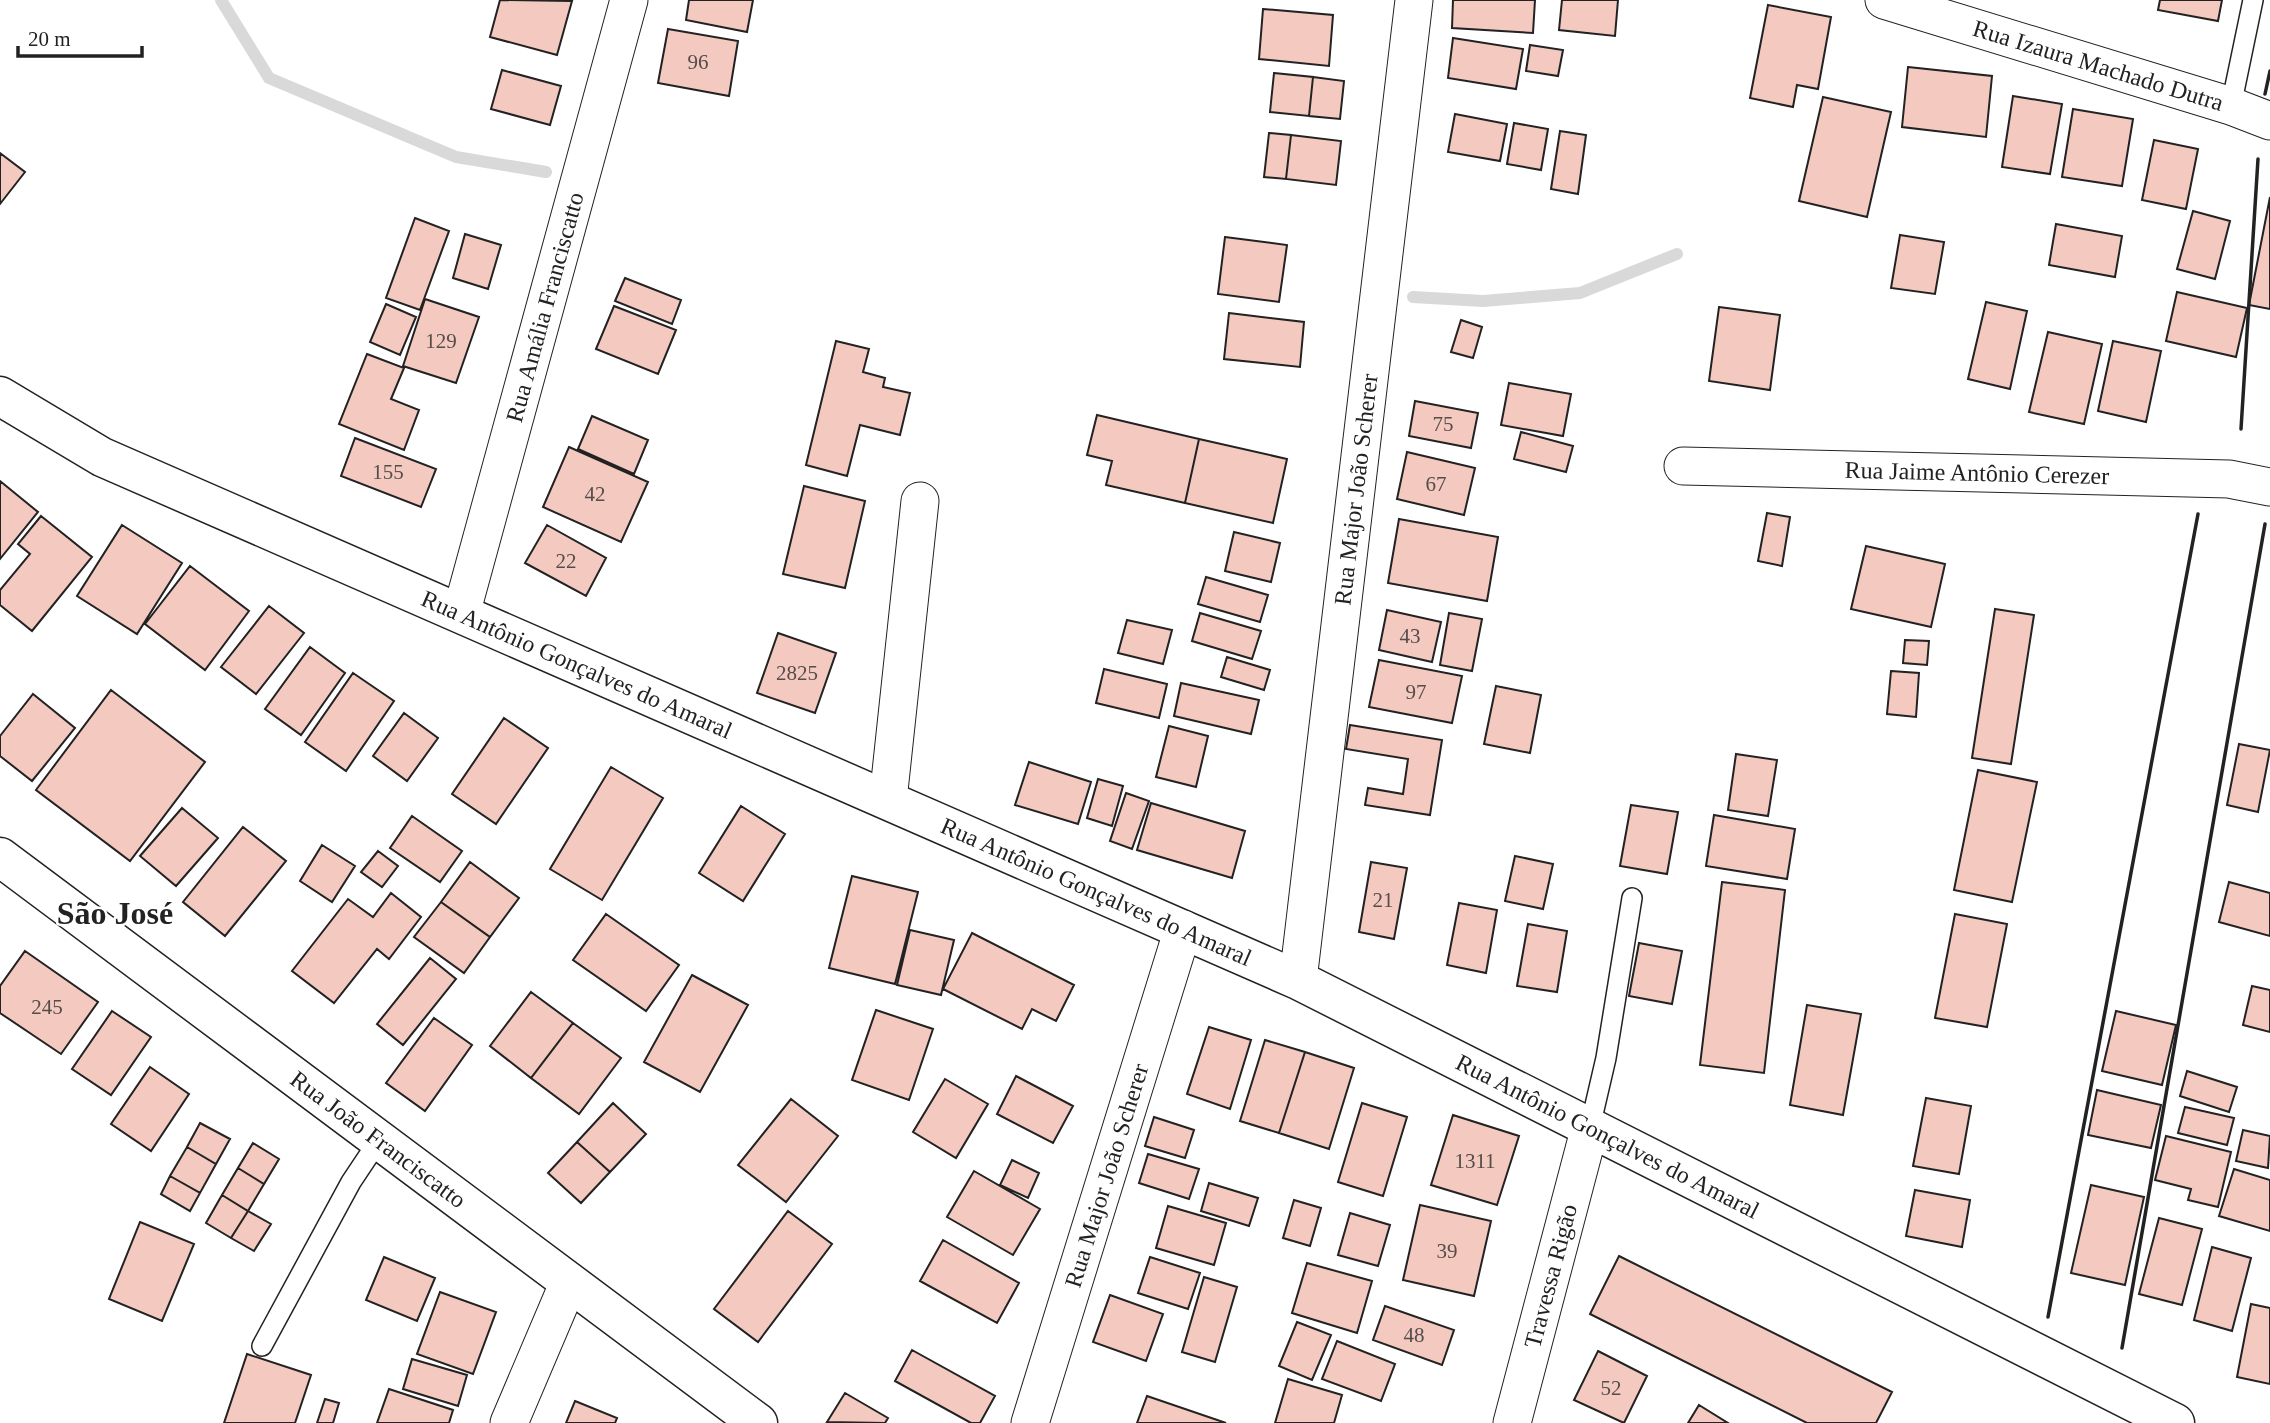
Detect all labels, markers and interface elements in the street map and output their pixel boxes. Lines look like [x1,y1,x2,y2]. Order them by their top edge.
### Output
scale bar [18,14,142,58]
street label: Rua Izaura Machado Dutra [1970,15,2227,116]
text: 20 m [28,27,71,51]
house number: 96 [688,50,709,74]
street label: Rua Amália Franciscatto [501,189,589,425]
house number: 129 [425,329,457,353]
street label: Rua Major João Scherer [1329,372,1383,606]
house number: 75 [1433,412,1454,436]
street label: Rua Jaime Antônio Cerezer [1844,457,2110,489]
house number: 155 [372,460,404,484]
house number: 67 [1426,472,1447,496]
house number: 42 [585,482,606,506]
house number: 22 [556,549,577,573]
street label: Rua Antônio Gonçalves do Amaral [418,585,736,744]
house number: 43 [1400,624,1421,648]
house number: 2825 [776,661,818,685]
house number: 97 [1406,680,1427,704]
street label: Rua Antônio Gonçalves do Amaral [937,813,1256,971]
house number: 21 [1373,888,1394,912]
district label: São José [57,895,173,931]
house number: 245 [31,995,63,1019]
street label: Rua Antônio Gonçalves do Amaral [1452,1049,1764,1224]
street label: Rua Major João Scherer [1060,1061,1153,1291]
street label: Rua João Franciscatto [285,1066,471,1213]
house number: 1311 [1454,1149,1496,1173]
street label: Travessa Rigão [1519,1201,1582,1351]
house number: 39 [1437,1239,1458,1263]
house number: 48 [1404,1323,1425,1347]
house number: 52 [1601,1376,1622,1400]

